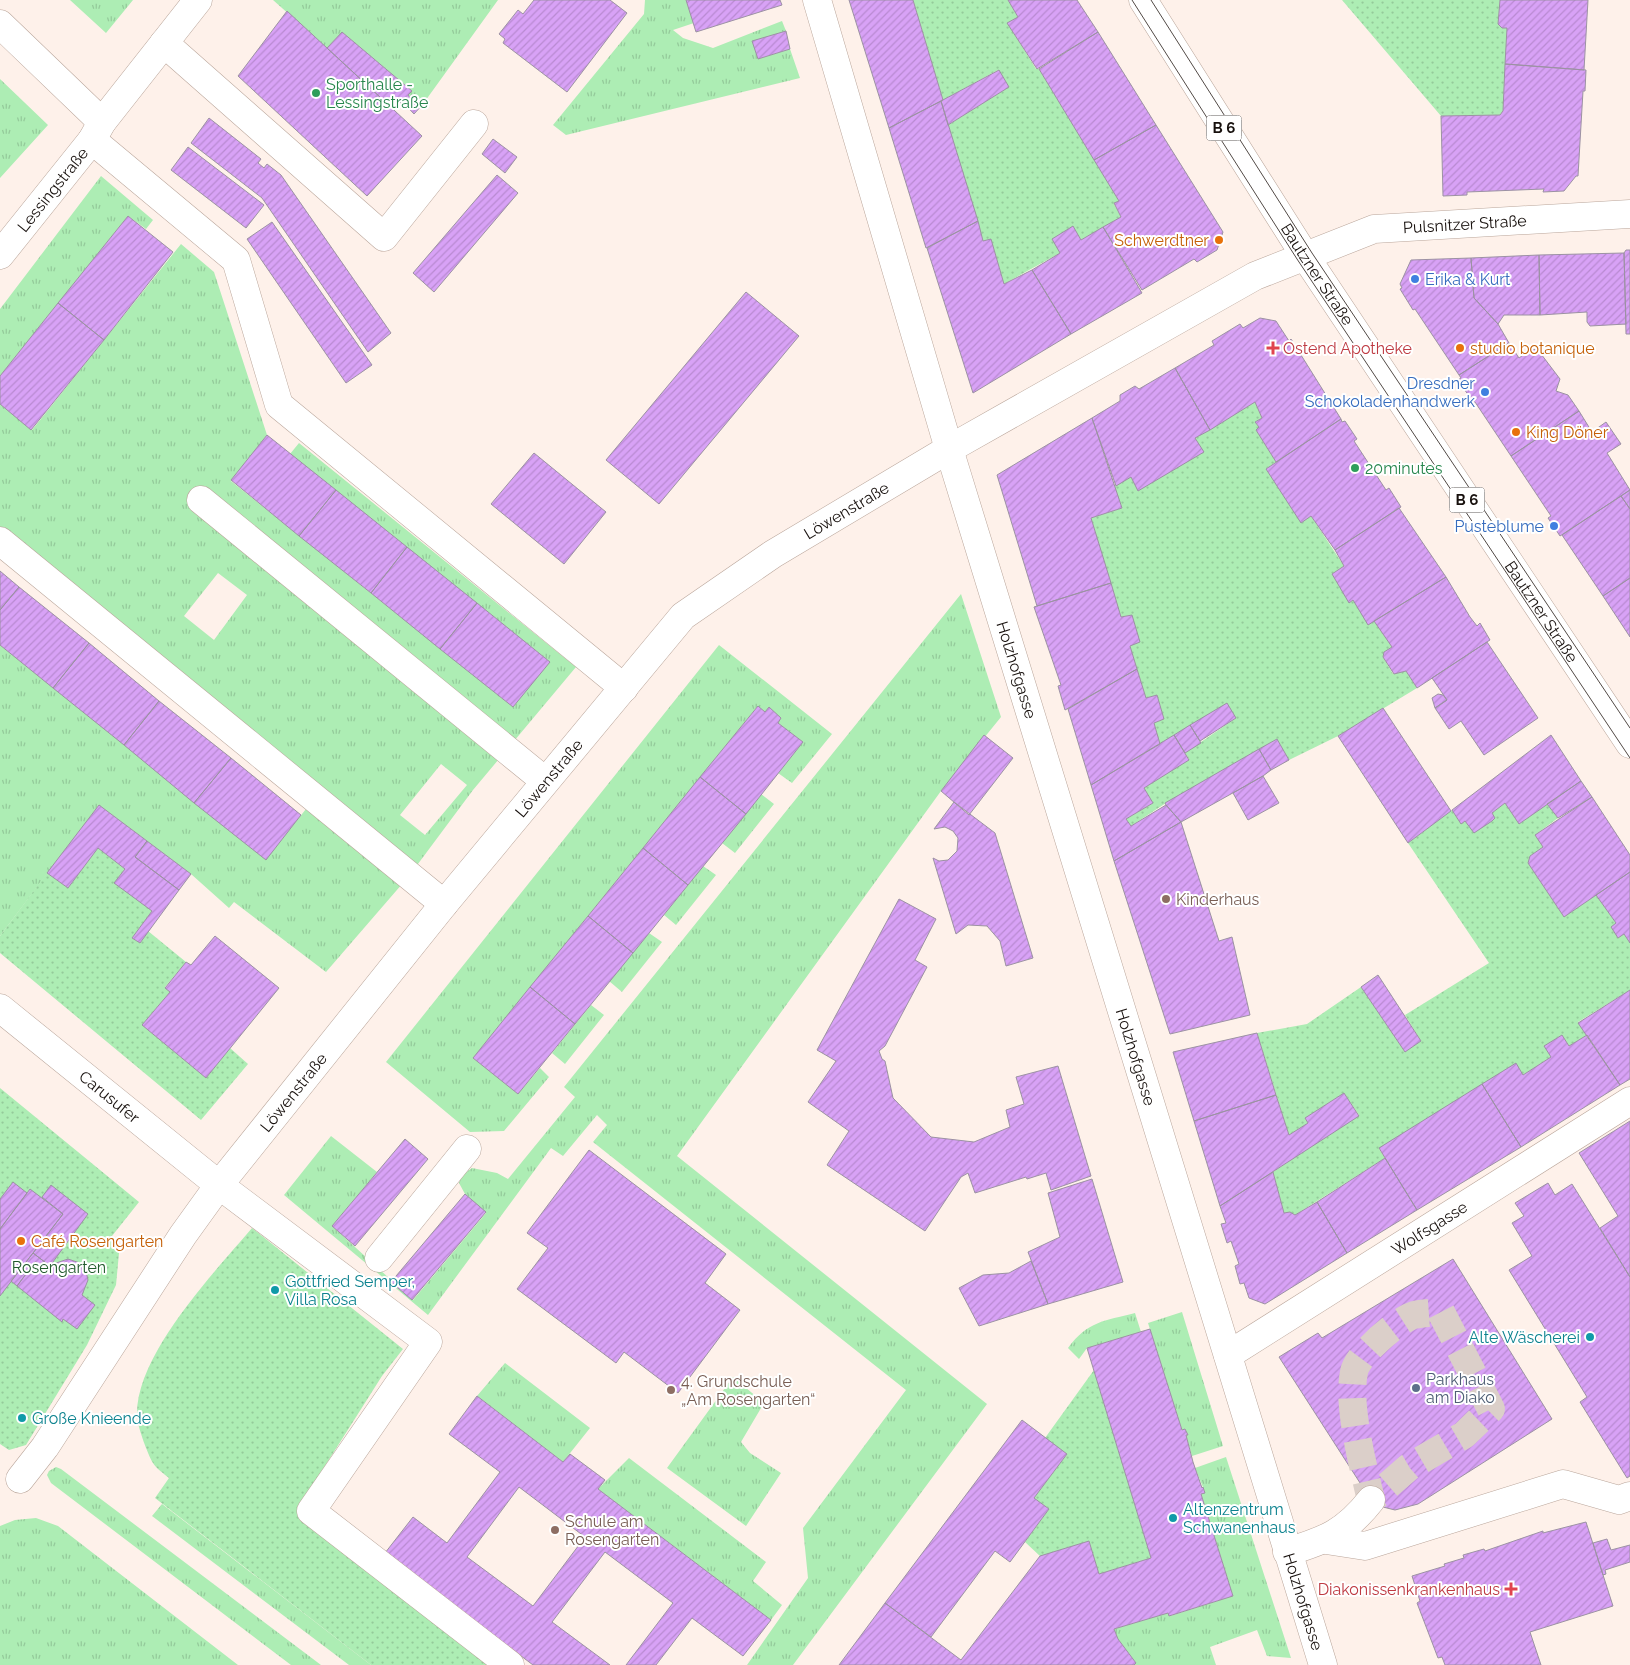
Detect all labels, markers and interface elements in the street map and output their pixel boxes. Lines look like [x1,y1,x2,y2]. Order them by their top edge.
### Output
place label: Sporthalle - Lessingstraße [326,75,428,112]
marker: Sporthalle - Lessingstraße [310,87,322,99]
road number: B 6 [1206,116,1242,140]
street label: Lessingstraße [13,144,92,236]
street label: Pulsnitzer Straße [1402,211,1527,237]
street label: Bautzner Straße [1277,220,1357,329]
place label: Schwerdtner [1114,231,1209,250]
marker: Schwerdtner [1213,234,1225,246]
place label: Erika & Kurt [1425,270,1511,289]
marker: Erika & Kurt [1409,273,1421,285]
place label: Ostend Apotheke [1283,339,1412,358]
place label: studio botanique [1470,339,1595,358]
marker: Ostend Apotheke [1267,342,1279,354]
marker: studio botanique [1454,342,1466,354]
place label: Dresdner Schokoladenhandwerk [1305,374,1476,411]
marker: Dresdner Schokoladenhandwerk [1479,386,1491,398]
place label: King Döner [1526,423,1609,442]
marker: King Döner [1510,426,1522,438]
place label: 20minutes [1365,459,1443,478]
marker: 20minutes [1349,462,1361,474]
street label: Löwenstraße [801,478,892,543]
road number: B 6 [1450,488,1484,512]
place label: Pusteblume [1454,517,1544,536]
marker: Pusteblume [1548,520,1560,532]
street label: Bautzner Straße [1501,557,1582,666]
street label: Holzhofgasse [993,619,1040,721]
street label: Löwenstraße [511,735,587,821]
place label: Kinderhaus [1176,890,1260,909]
marker: Kinderhaus [1160,893,1172,905]
street label: Holzhofgasse [1112,1006,1159,1108]
street label: Löwenstraße [256,1049,331,1136]
street label: Carusufer [75,1067,144,1127]
street label: Wolfsgasse [1388,1197,1471,1259]
place label: Café Rosengarten [31,1232,163,1251]
marker: Café Rosengarten [15,1235,27,1247]
park label: Rosengarten [12,1258,106,1277]
place label: Gottfried Semper, Villa Rosa [285,1272,415,1309]
marker: Gottfried Semper, Villa Rosa [269,1284,281,1296]
place label: Alte Wäscherei [1469,1328,1580,1347]
marker: Alte Wäscherei [1584,1331,1596,1343]
place label: Parkhaus am Diako [1426,1370,1495,1407]
place label: 4. Grundschule „Am Rosengarten“ [681,1372,815,1409]
marker: Parkhaus am Diako [1410,1382,1422,1394]
marker: 4. Grundschule „Am Rosengarten“ [665,1384,677,1396]
place label: Große Knieende [32,1409,151,1428]
marker: Große Knieende [16,1412,28,1424]
place label: Altenzentrum Schwanenhaus [1183,1500,1296,1537]
place label: Schule am Rosengarten [565,1512,659,1549]
marker: Altenzentrum Schwanenhaus [1167,1512,1179,1524]
marker: Schule am Rosengarten [549,1524,561,1536]
street label: Holzhofgasse [1279,1551,1327,1653]
place label: Diakonissenkrankenhaus [1318,1580,1500,1599]
marker: Diakonissenkrankenhaus [1504,1582,1518,1596]

